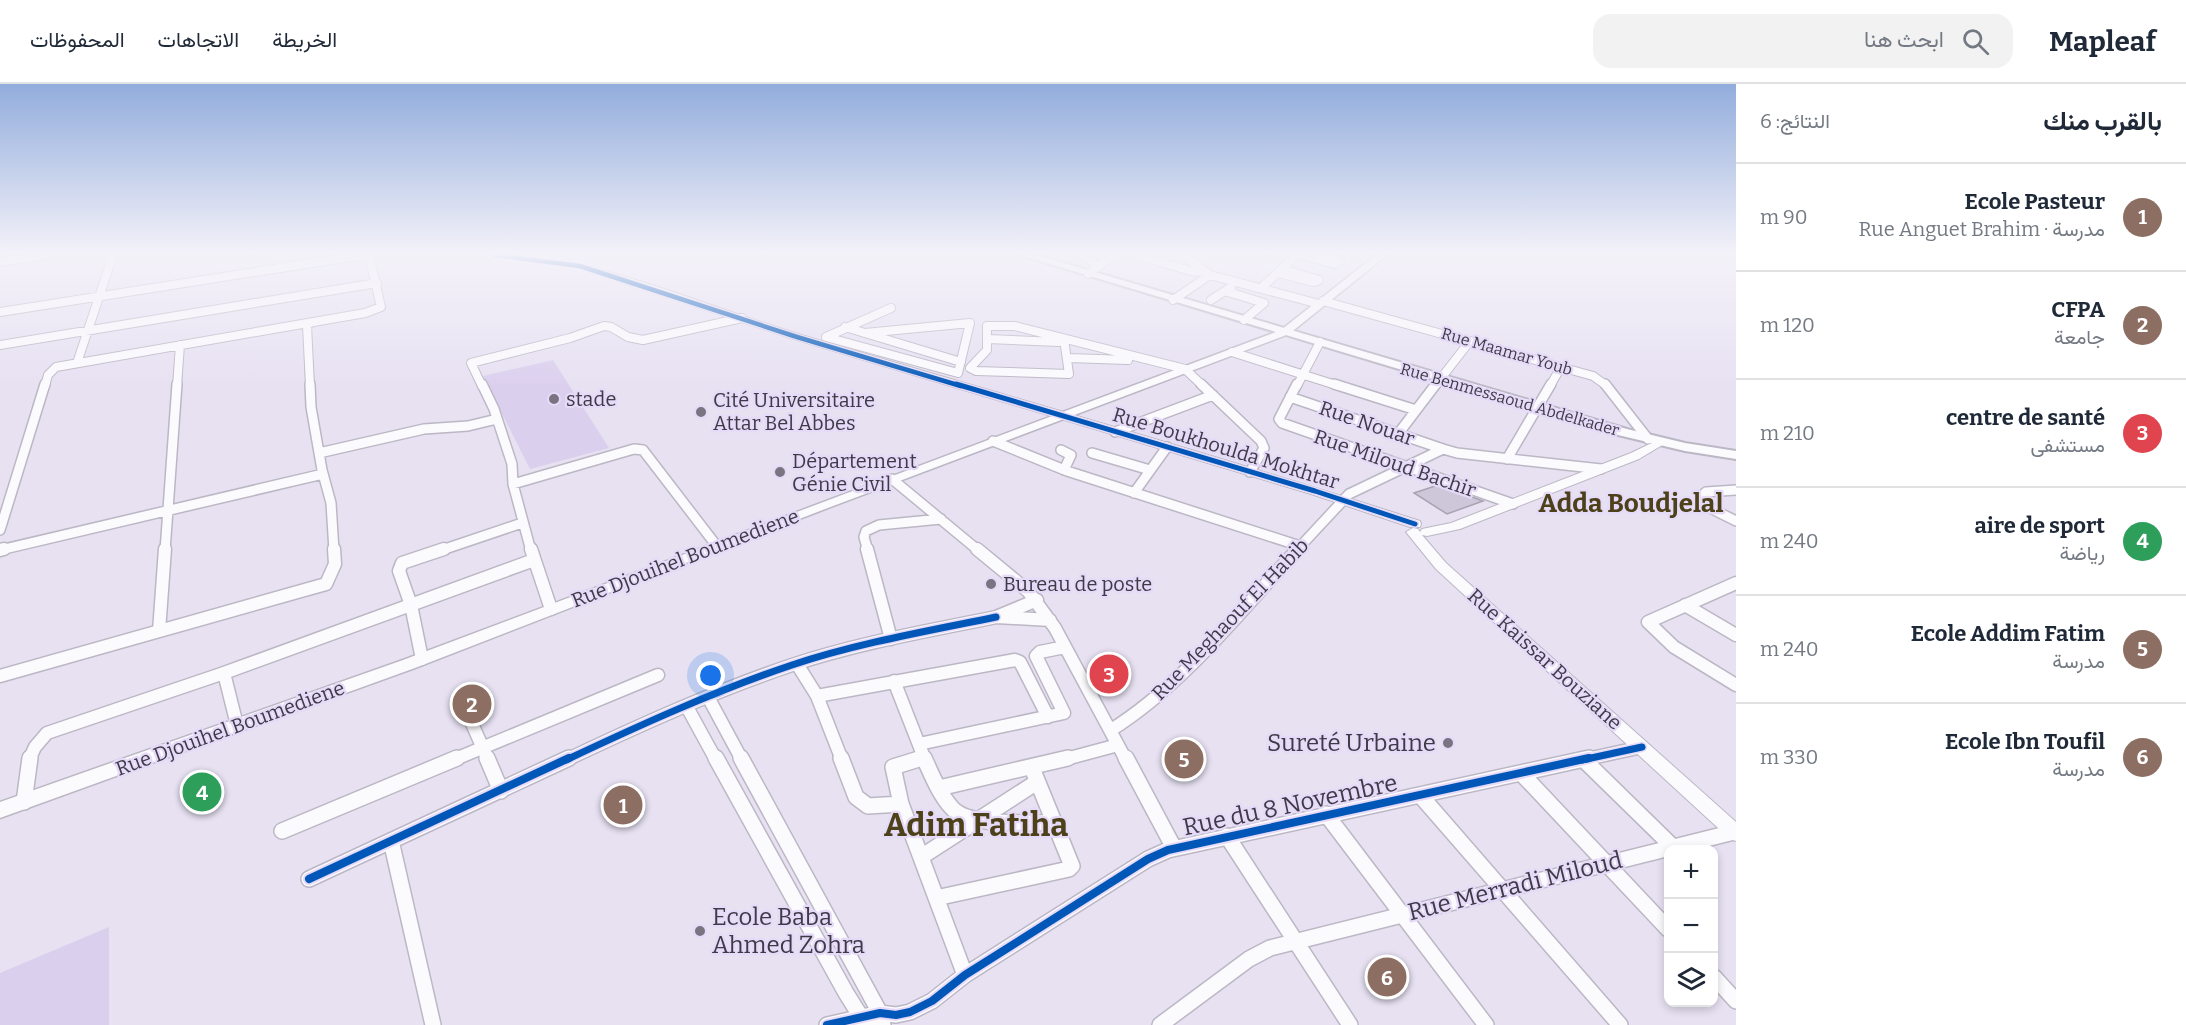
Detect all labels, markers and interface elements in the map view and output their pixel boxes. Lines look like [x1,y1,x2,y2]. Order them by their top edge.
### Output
search box [1593,14,2013,68]
icon: search [1959,25,1992,58]
text: Mapleaf [2049,25,2156,58]
text: ابحث هنا [1864,26,1944,53]
text: المحفوظات [30,27,125,53]
text: الاتجاهات [158,27,239,53]
text: الخريطة [272,27,337,53]
text: بالقرب منك [2043,106,2162,137]
text: النتائج: 6 [1760,109,1830,133]
text: Ecole Pasteur [1965,188,2105,215]
text: 90 m [1760,205,1808,229]
text: 1 [2138,205,2147,229]
text: مدرسة · Rue Anguet Brahim [1859,217,2105,241]
text: CFPA [2051,296,2105,323]
text: 120 m [1760,313,1815,337]
text: 2 [2137,313,2148,337]
street label: Rue Maamar Youb [1439,324,1575,379]
text: جامعة [2054,325,2105,349]
street label: Rue Benmessaoud Abdelkader [1398,359,1622,440]
place label: stade [566,387,616,411]
place label: Cité Universitaire Attar Bel Abbes [713,388,875,435]
marker: stade [547,392,561,406]
street label: Rue Nouar [1316,395,1418,451]
street label: Rue Boukhoulda Mokhtar [1110,402,1342,494]
text: centre de santé [1946,404,2105,431]
marker: Cité Universitaire Attar Bel Abbes [694,405,708,419]
text: 210 m [1760,421,1815,445]
text: 3 [2137,421,2148,445]
street label: Rue Miloud Bachir [1311,424,1479,502]
text: مستشفى [2030,433,2105,457]
place label: Département Génie Civil [792,449,917,496]
marker: Département Génie Civil [773,465,787,479]
district label: Adda Boudjelal [1539,488,1724,519]
street label: Rue Djouihel Boumediene [568,503,803,613]
text: aire de sport [1974,512,2105,539]
text: 240 m [1760,529,1818,553]
text: 4 [2136,529,2149,553]
street label: Rue Meghaouf El Habib [1146,533,1314,705]
text: رياضة [2060,541,2105,565]
place label: Bureau de poste [1003,572,1152,596]
marker: Bureau de poste [984,577,998,591]
street label: Rue Kaissar Bouziane [1463,583,1627,735]
text: Ecole Addim Fatim [1911,620,2105,647]
text: 240 m [1760,637,1818,661]
text: 5 [2137,637,2148,661]
text: مدرسة [2052,649,2105,673]
pin: 3 [1090,652,1128,696]
your location [696,661,725,690]
street label: Rue Djouihel Boumediene [112,675,348,782]
pin: 2 [452,682,492,726]
text: Ecole Ibn Toufil [1945,728,2105,755]
place label: Sureté Urbaine [1267,729,1436,757]
pin: 5 [1164,736,1204,782]
marker: Sureté Urbaine [1441,736,1455,750]
text: 330 m [1760,745,1818,769]
text: 6 [2137,745,2148,769]
text: مدرسة [2052,757,2105,781]
street label: Rue du 8 Novembre [1180,769,1400,841]
pin: 4 [182,770,222,814]
pin: 1 [604,782,642,828]
district label: Adim Fatiha [884,806,1068,844]
map controls [1664,845,1718,1007]
button: + [1664,845,1718,899]
street label: Rue Merradi Miloud [1405,846,1625,926]
button: − [1664,899,1718,953]
place label: Ecole Baba Ahmed Zohra [712,903,865,959]
marker: Ecole Baba Ahmed Zohra [693,924,707,938]
button: layers [1664,953,1718,1007]
pin: 6 [1368,954,1406,1000]

